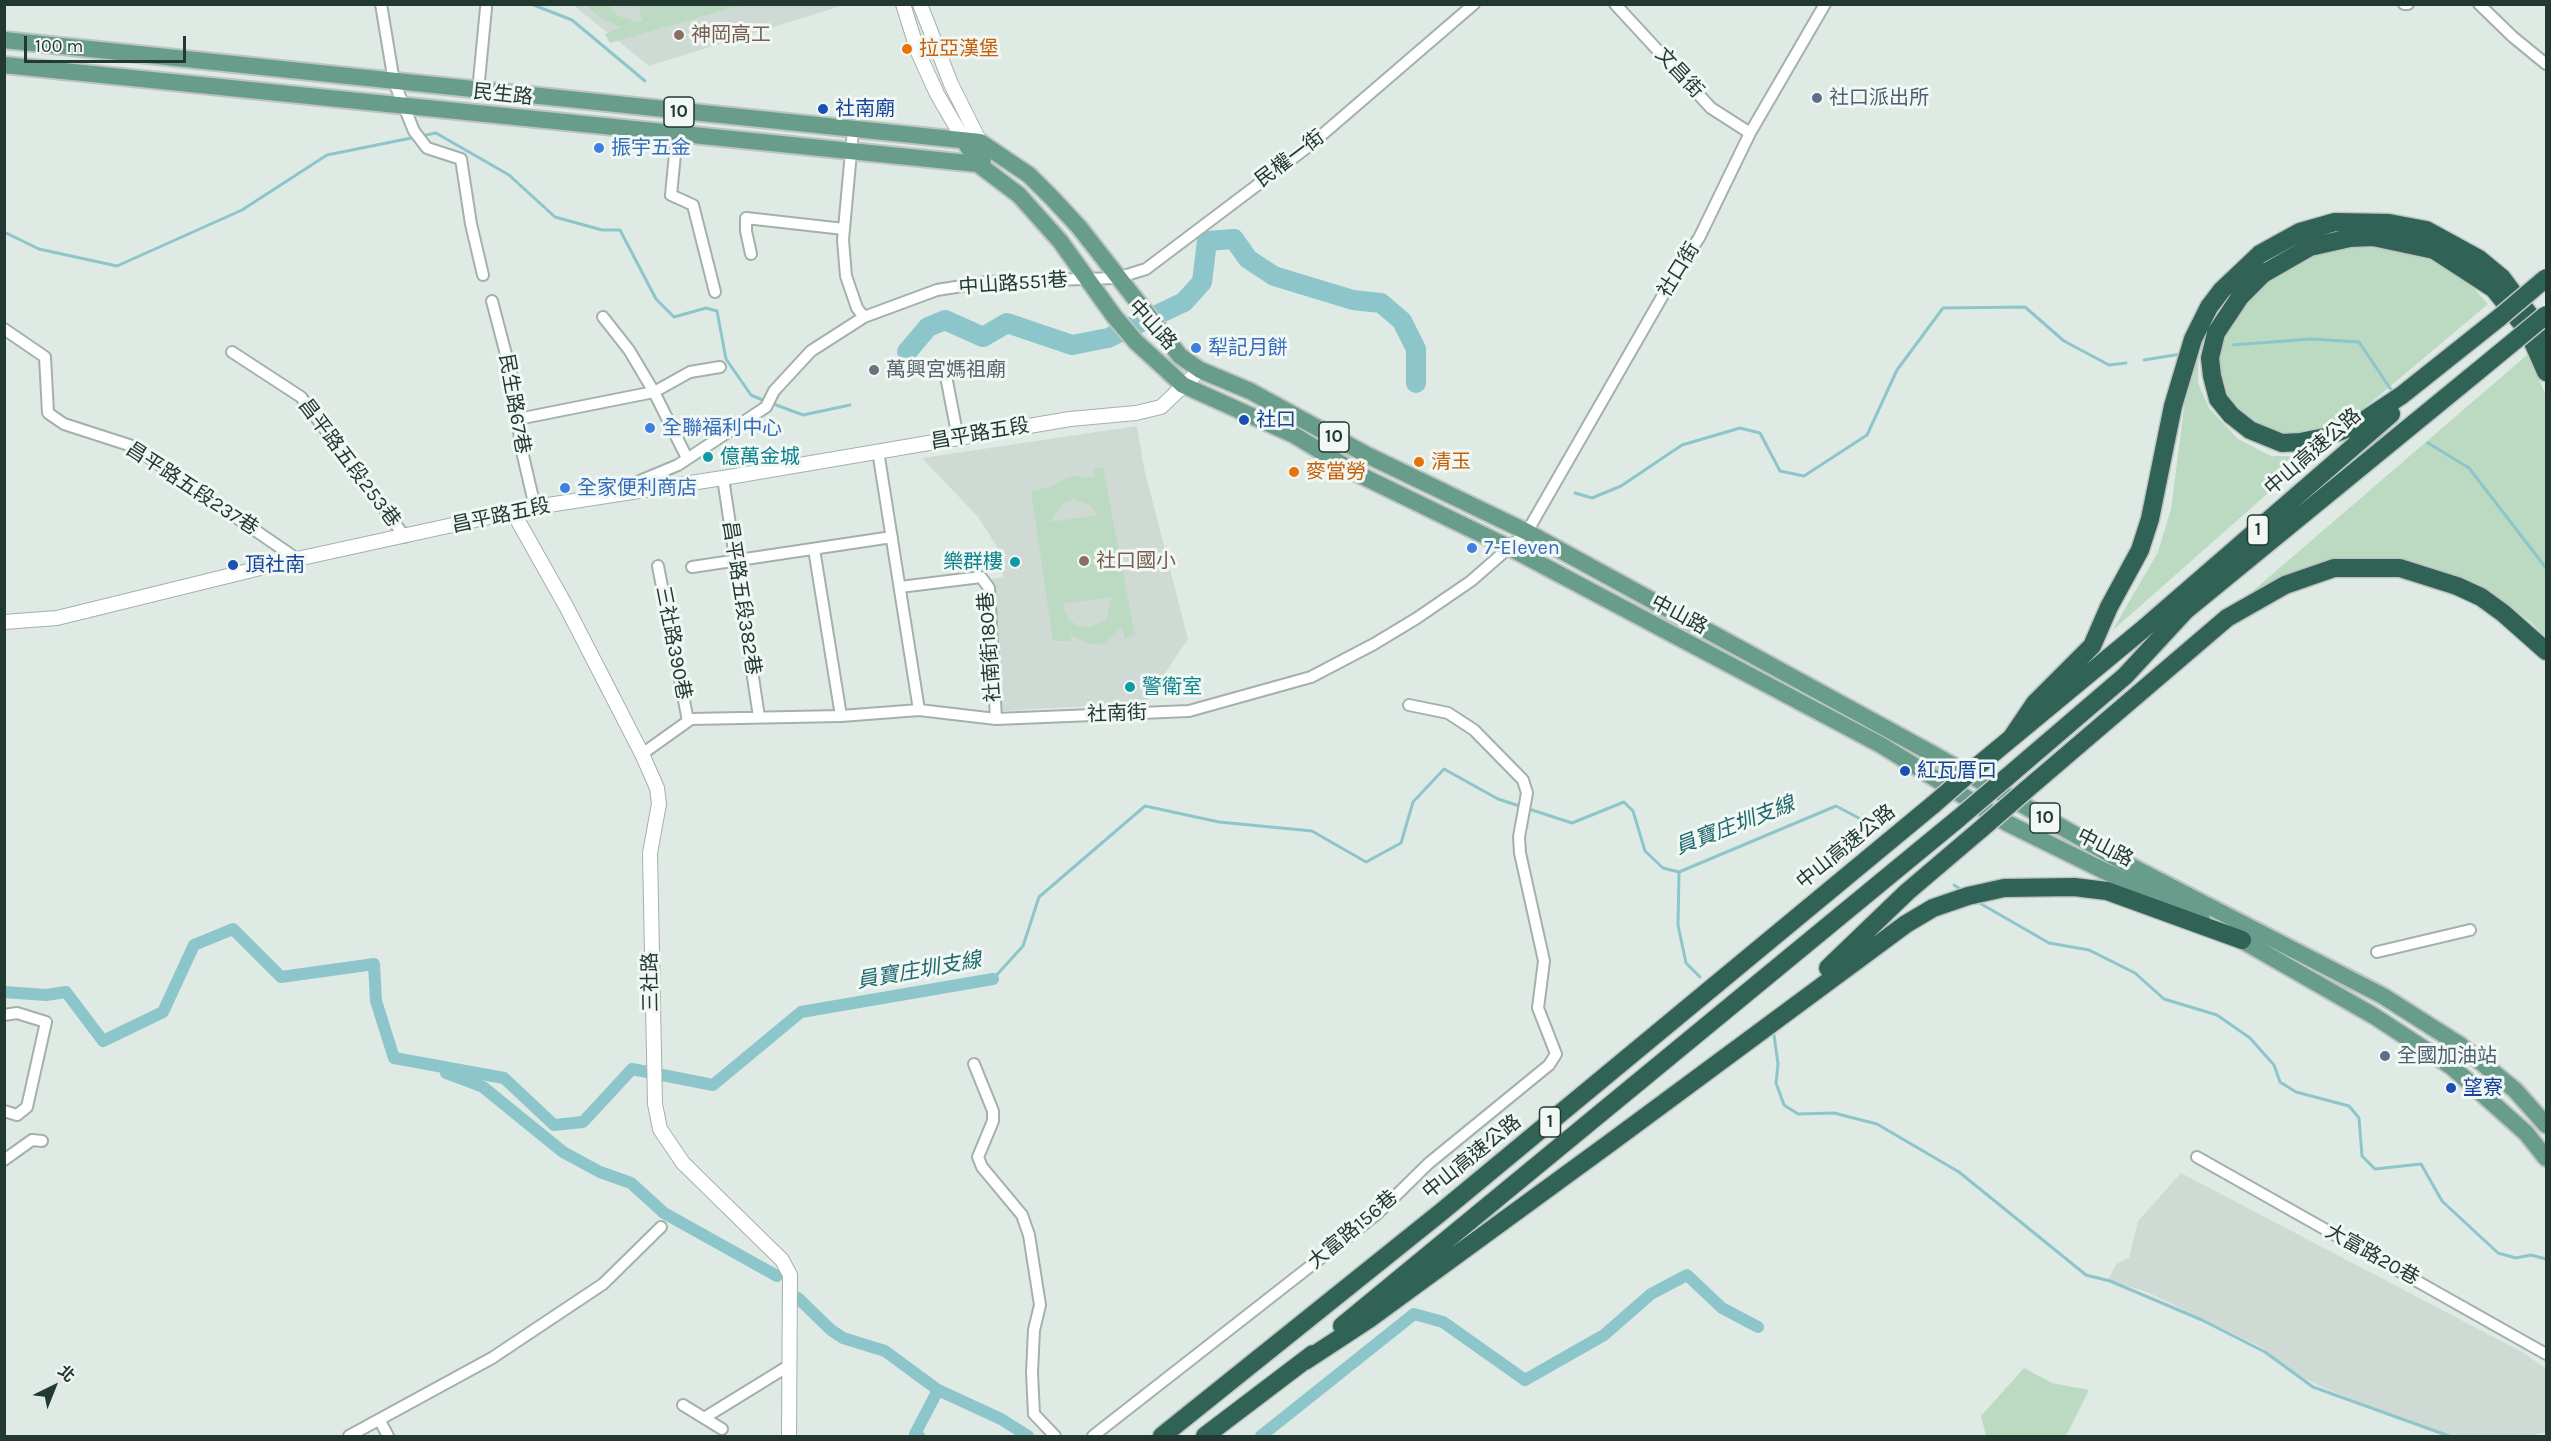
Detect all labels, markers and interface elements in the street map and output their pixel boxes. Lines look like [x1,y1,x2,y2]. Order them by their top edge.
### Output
place label: 神岡高工 [691,23,771,47]
scale bar [27,24,189,62]
marker: 神岡高工 [672,28,686,42]
text: 100 m [35,35,83,57]
place label: 拉亞漢堡 [919,37,999,61]
marker: 拉亞漢堡 [900,42,914,56]
street label: 文昌街 [1650,43,1708,103]
street label: 民生路 [472,80,534,110]
place label: 社口派出所 [1829,86,1929,110]
marker: 社口派出所 [1810,91,1824,105]
road number: 10 [664,97,694,127]
place label: 社南廟 [835,97,895,121]
marker: 社南廟 [816,102,830,116]
street label: 民權一街 [1251,125,1329,193]
place label: 振宇五金 [611,136,691,160]
marker: 振宇五金 [592,141,606,155]
street label: 社口街 [1653,238,1705,302]
street label: 中山路551巷 [958,268,1068,300]
street label: 中山路 [1123,295,1181,355]
place label: 犁記月餅 [1208,336,1288,360]
marker: 犁記月餅 [1189,341,1203,355]
street label: 民生路67巷 [493,352,535,456]
place label: 萬興宮媽祖廟 [886,358,1006,382]
marker: 萬興宮媽祖廟 [867,363,881,377]
street label: 昌平路五段253巷 [293,394,405,532]
street label: 中山高速公路 [2260,404,2366,500]
place label: 社口 [1256,408,1296,432]
street label: 昌平路五段 [929,413,1031,455]
marker: 社口 [1237,413,1251,427]
place label: 全聯福利中心 [662,416,782,440]
marker: 全聯福利中心 [643,421,657,435]
road number: 10 [1319,422,1349,452]
street label: 昌平路五段237巷 [121,437,263,541]
place label: 億萬金城 [720,445,800,469]
marker: 億萬金城 [701,450,715,464]
place label: 清玉 [1431,450,1471,474]
marker: 清玉 [1412,455,1426,469]
place label: 麥當勞 [1306,460,1366,484]
marker: 麥當勞 [1287,465,1301,479]
place label: 全家便利商店 [577,476,697,500]
marker: 全家便利商店 [558,481,572,495]
street label: 昌平路五段 [450,494,552,538]
road number: 1 [2248,515,2268,545]
street label: 昌平路五段382巷 [717,519,765,677]
place label: 7-Eleven [1484,536,1560,560]
marker: 7-Eleven [1465,541,1479,555]
place label: 社口國小 [1096,549,1176,573]
place label: 樂群樓 [943,550,1003,574]
place label: 頂社南 [245,553,305,577]
marker: 社口國小 [1077,554,1091,568]
marker: 樂群樓 [1008,555,1022,569]
marker: 頂社南 [226,558,240,572]
street label: 三社路390巷 [650,584,696,702]
street label: 中山路 [1647,590,1711,640]
street label: 社南街180巷 [974,591,1006,703]
place label: 警衛室 [1142,675,1202,699]
marker: 警衛室 [1123,680,1137,694]
street label: 社南街 [1087,701,1147,727]
place label: 紅瓦厝口 [1917,759,1997,783]
marker: 紅瓦厝口 [1898,764,1912,778]
water label: 員寶庄圳支線 [1672,792,1798,860]
street label: 中山高速公路 [1792,800,1900,894]
road number: 10 [2030,803,2060,833]
street label: 中山路 [2073,824,2137,872]
water label: 員寶庄圳支線 [855,948,983,994]
street label: 三社路 [638,952,664,1012]
place label: 全國加油站 [2397,1044,2497,1068]
marker: 全國加油站 [2378,1049,2392,1063]
place label: 望寮 [2463,1076,2503,1100]
marker: 望寮 [2444,1081,2458,1095]
road number: 1 [1540,1107,1560,1137]
street label: 中山高速公路 [1418,1110,1526,1204]
street label: 大富路156巷 [1303,1186,1403,1274]
street label: 大富路20巷 [2321,1219,2423,1291]
north arrow [24,1357,84,1417]
text: 北 [54,1361,79,1386]

